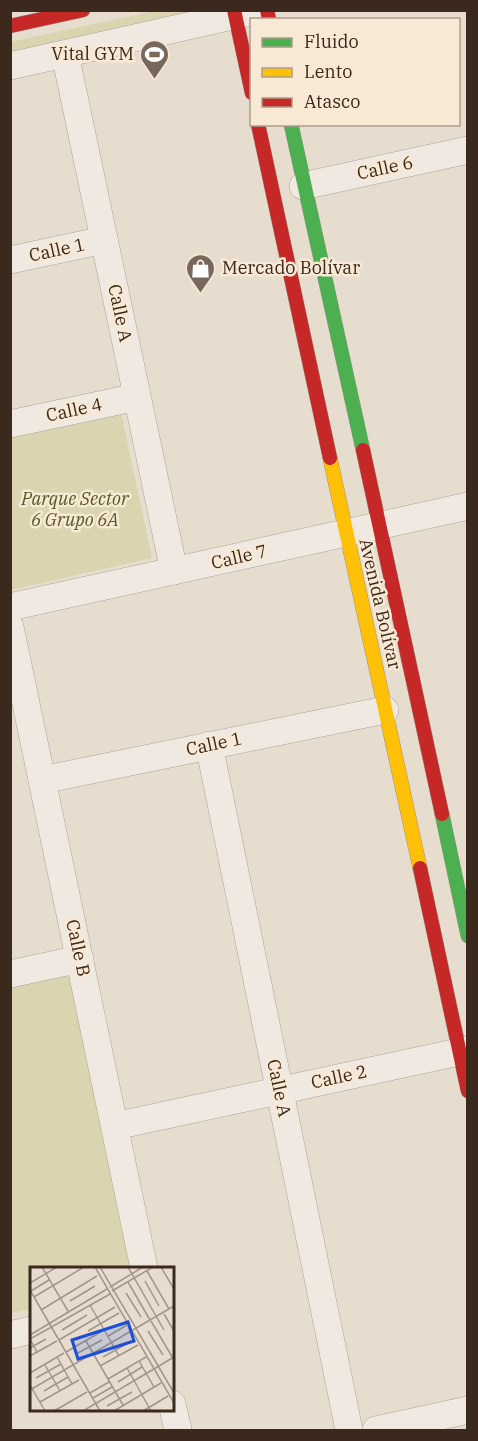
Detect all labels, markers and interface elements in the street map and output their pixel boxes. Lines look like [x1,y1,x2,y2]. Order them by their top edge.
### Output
legend [250,18,460,126]
text: Fluido [304,30,359,53]
sports icon: Vital GYM [139,38,171,80]
place label: Vital GYM [51,42,134,65]
text: Lento [304,60,352,83]
text: Atasco [304,90,360,113]
street label: Calle 6 [355,150,415,185]
street label: Calle 1 [27,232,87,267]
shop icon: Mercado Bolívar [185,252,217,294]
place label: Mercado Bolívar [222,256,360,279]
street label: Calle A [103,282,138,344]
street label: Calle 4 [44,392,104,427]
park label: Parque Sector 6 Grupo 6A [20,487,130,531]
street label: Avenida Bolívar [354,536,407,672]
street label: Calle 7 [209,539,269,574]
street label: Calle 1 [184,726,244,761]
street label: Calle B [61,917,96,979]
street label: Calle A [262,1057,297,1119]
street label: Calle 2 [309,1059,369,1094]
inset map [30,1267,174,1411]

